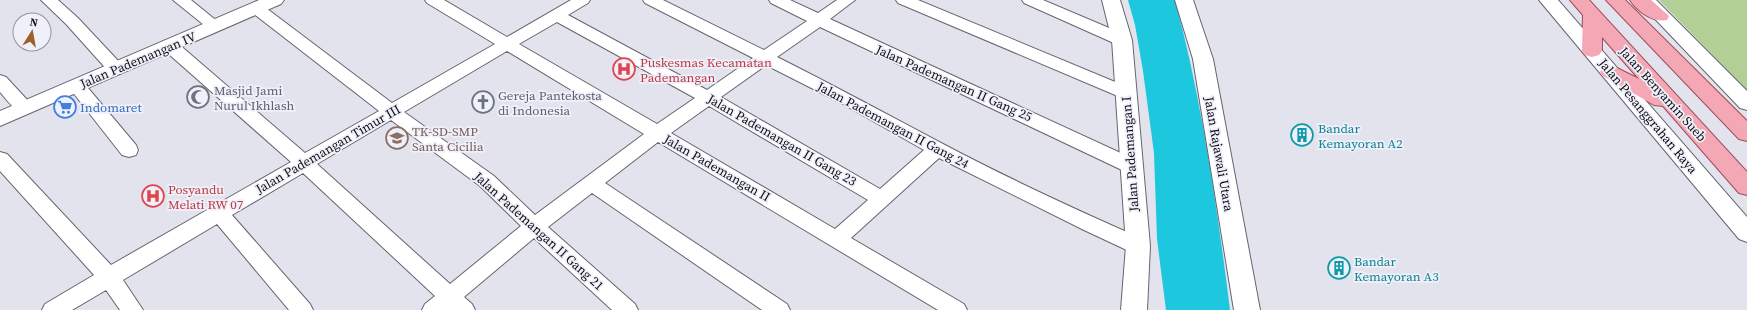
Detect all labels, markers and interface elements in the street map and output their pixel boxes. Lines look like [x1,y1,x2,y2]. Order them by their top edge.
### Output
north arrow [12,12,52,52]
text: N [28,15,39,31]
street label: Jalan Pademangan IV [77,28,199,92]
street label: Jalan Pademangan II Gang 25 [872,40,1035,125]
street label: Jalan Benyamin Sueb [1615,42,1710,145]
place label: Puskesmas Kecamatan Pademangan [640,54,772,86]
street label: Jalan Pesanggrahan Raya [1594,54,1701,177]
hospital icon: Puskesmas Kecamatan Pademangan [611,56,637,82]
street label: Jalan Pademangan II Gang 24 [813,77,972,173]
place label: Masjid Jami Nurul Ikhlash [214,82,294,114]
mosque icon: Masjid Jami Nurul Ikhlash [185,84,211,110]
place label: Gereja Pantekosta di Indonesia [498,87,602,119]
church icon: Gereja Pantekosta di Indonesia [470,89,496,115]
street label: Jalan Pademangan II Gang 23 [705,91,859,189]
supermarket icon: Indomaret [52,94,78,120]
street label: Jalan Rajawali Utara [1200,94,1238,213]
street label: Jalan Pademangan I [1117,96,1143,213]
place label: Indomaret [80,99,142,116]
street label: Jalan Pademangan Timur III [252,100,404,198]
place label: Bandar Kemayoran A2 [1318,120,1403,152]
building icon: Bandar Kemayoran A2 [1289,122,1315,148]
place label: TK-SD-SMP Santa Cicilia [412,123,484,155]
school or university icon: TK-SD-SMP Santa Cicilia [384,125,410,151]
street label: Jalan Pademangan II [661,131,773,205]
street label: Jalan Pademangan II Gang 21 [470,167,608,294]
place label: Posyandu Melati RW 07 [168,181,244,213]
hospital icon: Posyandu Melati RW 07 [140,183,166,209]
place label: Bandar Kemayoran A3 [1354,253,1439,285]
building icon: Bandar Kemayoran A3 [1326,255,1352,281]

